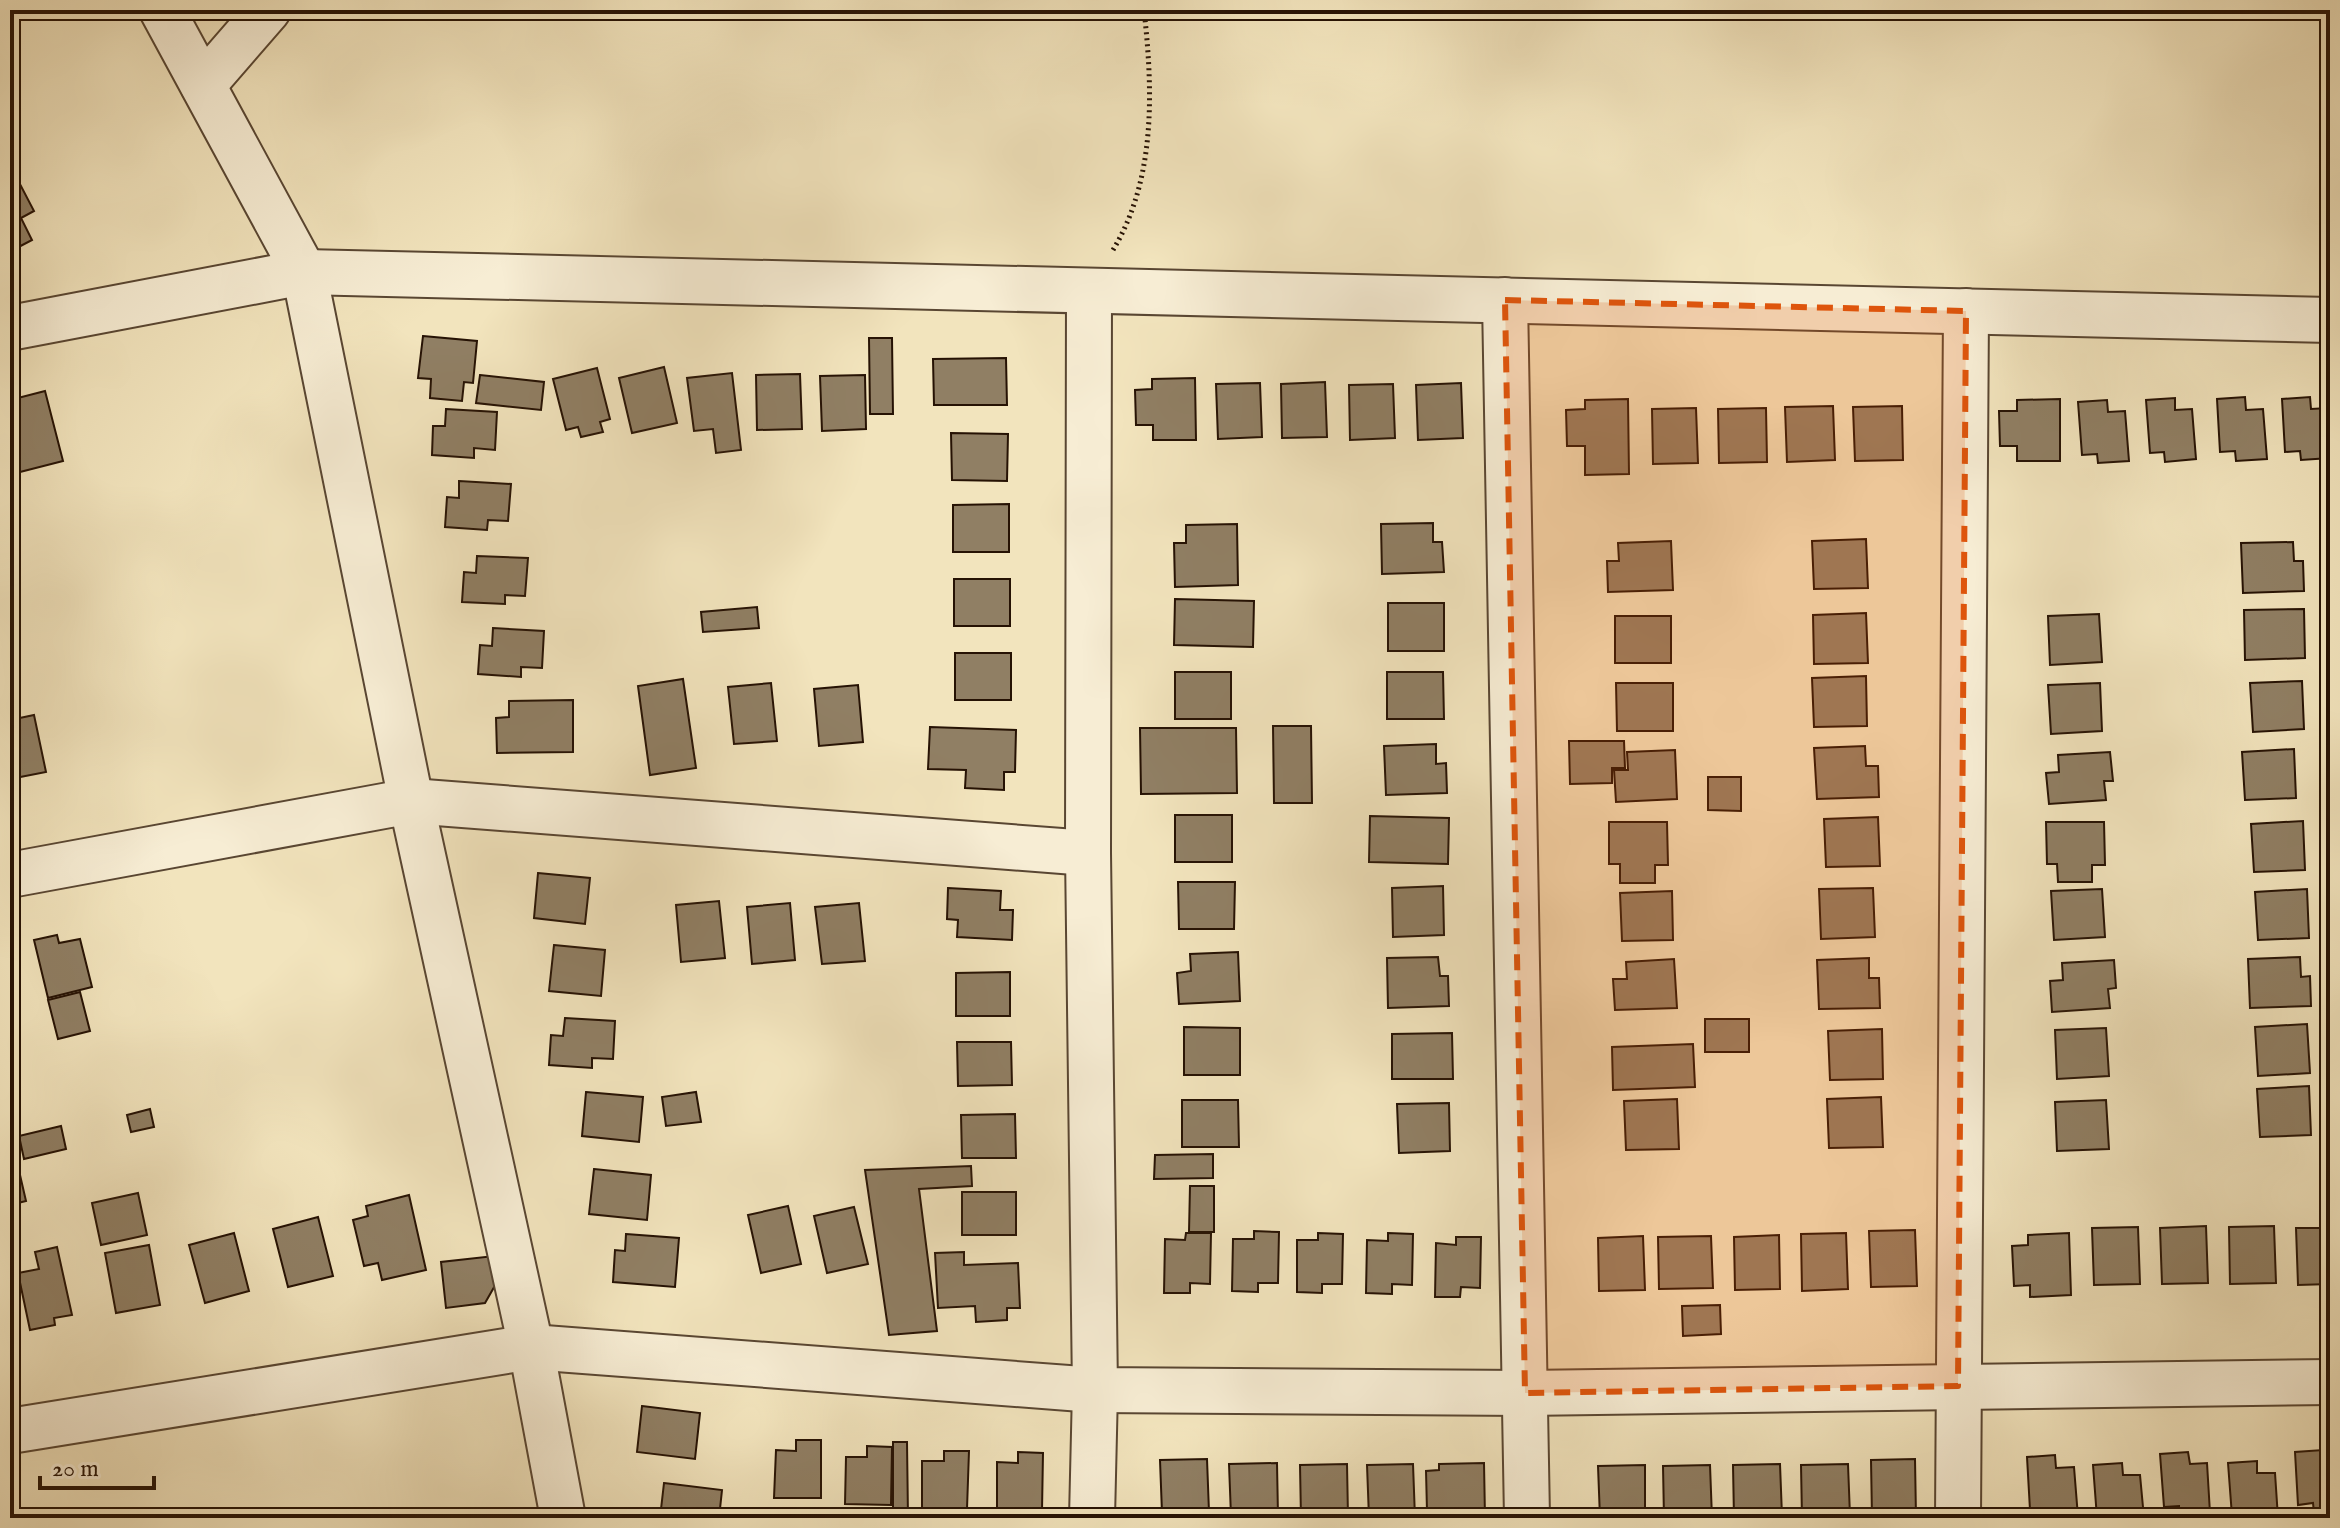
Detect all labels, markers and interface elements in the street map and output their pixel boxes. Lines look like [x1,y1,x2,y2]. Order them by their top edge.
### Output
scale bar [40,1440,154,1490]
text: 20 m [52,1454,99,1485]

